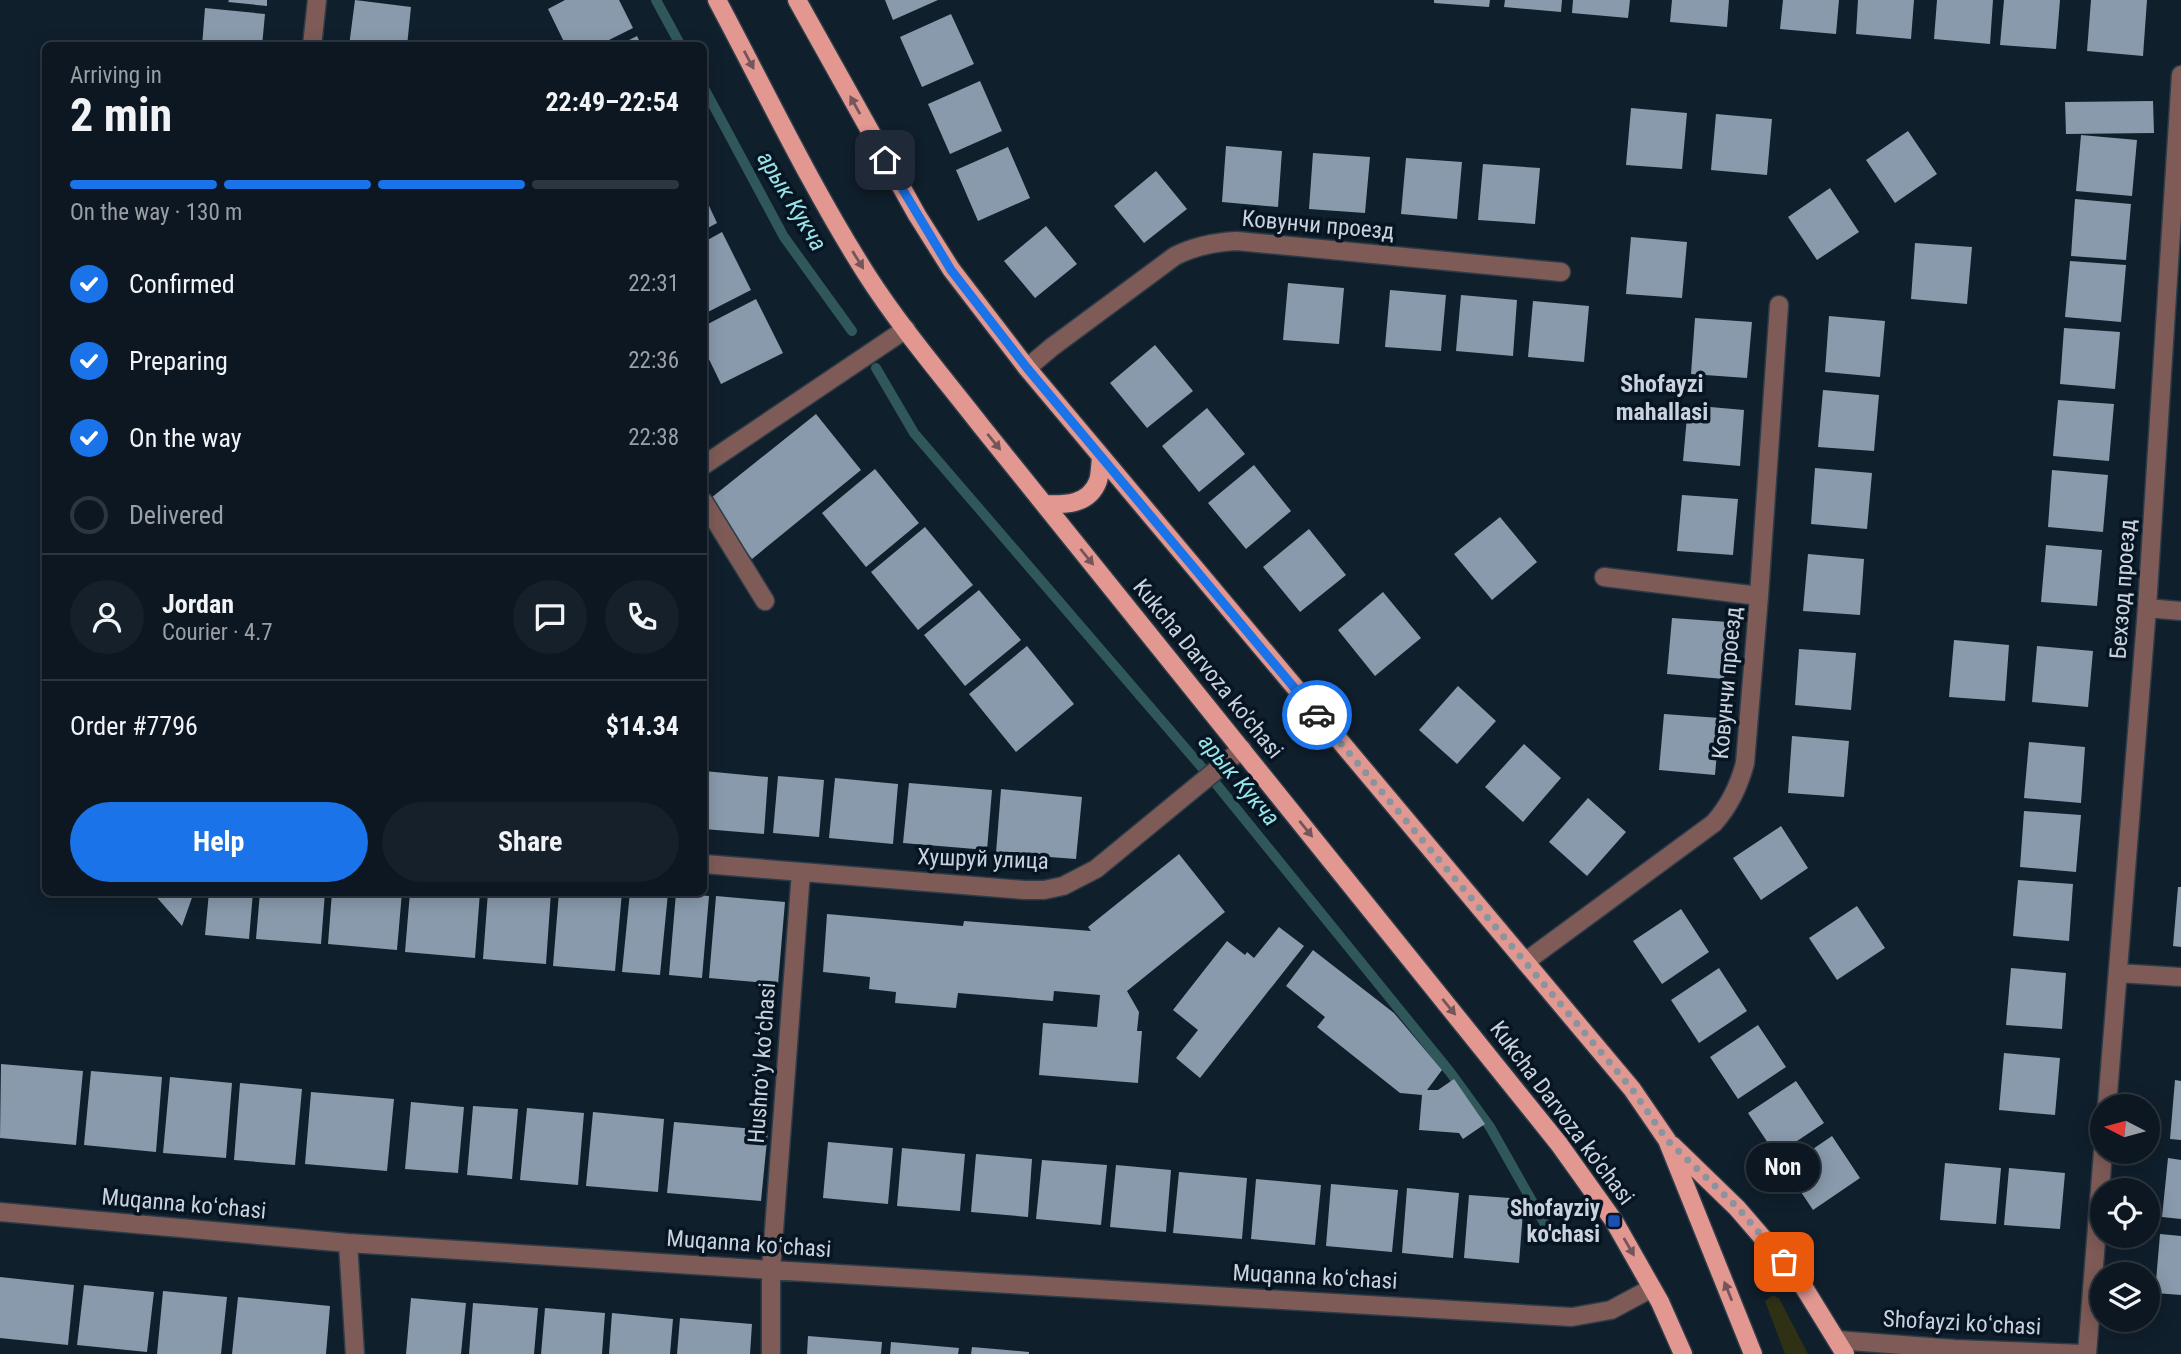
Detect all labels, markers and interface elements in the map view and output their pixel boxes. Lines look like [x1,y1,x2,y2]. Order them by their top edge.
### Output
one-way arrow [743,50,754,70]
text: Arriving in [70,62,162,89]
text: 22:49–22:54 [545,87,679,117]
text: 2 min [70,88,172,142]
one-way arrow [849,96,861,115]
pin [855,130,915,190]
icon: home [866,141,904,179]
water label: арык Кукча [751,146,833,256]
text: On the way · 130 m [70,199,242,226]
street label: Ковунчи проезд [1241,205,1395,245]
one-way arrow [852,250,864,269]
icon: check [70,265,108,303]
text: Confirmed [129,269,235,299]
text: 22:31 [628,270,679,297]
icon: check [70,342,108,380]
text: Preparing [129,346,228,376]
text: 22:36 [628,347,679,374]
district label: Shofayzi mahallasi [1616,370,1708,426]
icon: check [70,419,108,457]
text: On the way [129,423,242,453]
text: 22:38 [628,424,679,451]
one-way arrow [986,433,1001,450]
text: Delivered [129,500,224,530]
street label: Бехзод проезд [2105,518,2141,660]
one-way arrow [1079,547,1094,565]
street label: Kukcha Darvoza ko'chasi [1127,574,1289,764]
button: person [70,580,144,654]
button: chat [513,580,587,654]
button: phone [605,580,679,654]
text: Jordan [162,589,234,619]
street label: Ковунчи проезд [1707,606,1747,760]
text: Courier · 4.7 [162,619,273,646]
courier [1282,680,1352,750]
icon: car [1298,696,1336,734]
text: Order #7796 [70,711,198,741]
text: $14.34 [606,711,679,741]
water label: арык Кукча [1193,728,1285,832]
button: Help [70,802,368,882]
button: Share [382,802,679,882]
one-way arrow [1299,820,1314,838]
street label: Хушруй улица [917,843,1049,875]
street label: Hushroʻy koʻchasi [743,982,781,1144]
one-way arrow [1441,997,1456,1015]
street label: Kukcha Darvoza ko'chasi [1484,1016,1640,1210]
north arrow [2090,1094,2160,1164]
map controls [2090,1094,2160,1332]
callout: Non [1747,1143,1821,1192]
text: Non [1765,1154,1801,1181]
button: locate [2090,1178,2160,1248]
street label: Muqanna koʻchasi [101,1183,267,1225]
place label: Shofayziy ko'chasi [1510,1195,1601,1248]
marker: Shofayziy ko'chasi [1606,1213,1622,1229]
street label: Muqanna koʻchasi [666,1225,832,1263]
pin [1754,1232,1814,1292]
one-way arrow [1623,1238,1635,1257]
icon: bag [1765,1243,1803,1281]
street label: Muqanna koʻchasi [1232,1259,1398,1295]
button: layers [2090,1262,2160,1332]
one-way arrow [1722,1280,1733,1301]
street label: Shofayzi koʻchasi [1882,1305,2042,1341]

